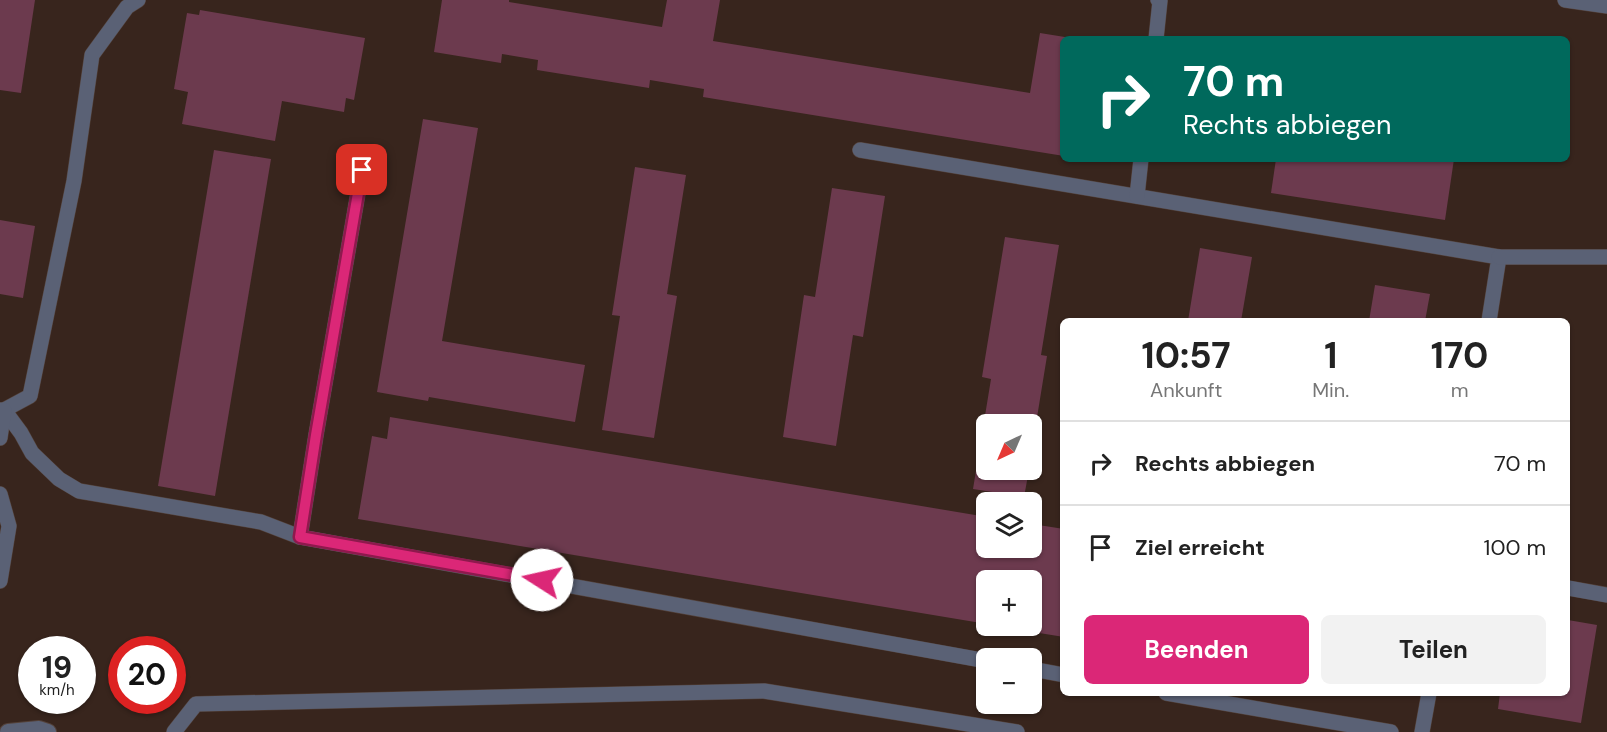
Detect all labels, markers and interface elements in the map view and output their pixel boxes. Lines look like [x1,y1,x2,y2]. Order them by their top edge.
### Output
text: 70 m [1183,54,1284,109]
icon: right [1084,60,1162,138]
text: Rechts abbiegen [1183,107,1391,142]
pin [336,144,387,195]
icon: arrive [345,153,378,186]
text: 10:57 [1142,332,1231,379]
text: 1 [1324,332,1337,379]
text: 170 [1431,332,1488,379]
text: Ankunft [1150,377,1222,403]
text: Min. [1312,377,1349,403]
text: m [1451,377,1469,403]
north arrow [976,414,1042,480]
map controls [976,414,1042,714]
icon: right [1084,447,1117,480]
text: Rechts abbiegen [1135,449,1315,478]
text: 70 m [1494,449,1546,478]
button: layers [976,492,1042,558]
icon: arrive [1084,531,1117,564]
text: Ziel erreicht [1135,533,1265,562]
text: 100 m [1484,533,1546,562]
position arrow [510,548,574,612]
button: + [976,570,1042,636]
button: Beenden [1084,615,1309,684]
button: Teilen [1321,615,1546,684]
speed limit sign: 20 [108,636,186,714]
text: 19 [42,648,72,687]
button: − [976,648,1042,714]
text: km/h [39,680,75,700]

